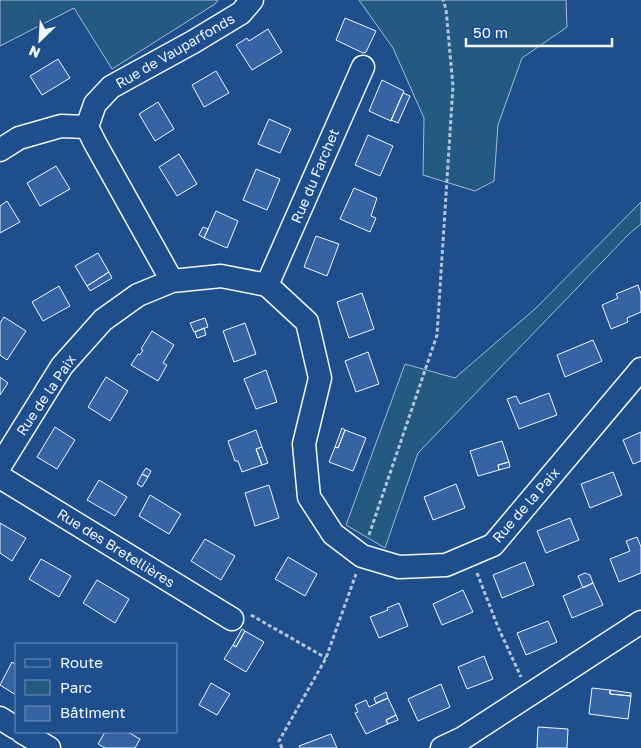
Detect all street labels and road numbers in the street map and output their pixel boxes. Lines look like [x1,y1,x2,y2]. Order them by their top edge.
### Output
street label: Rue de Vauparfonds [112,10,237,92]
street label: Rue du Farchet [287,126,342,226]
street label: Rue de la Paix [12,351,79,438]
street label: Rue de la Paix [488,463,563,546]
street label: Rue des Bretellières [54,505,178,591]

